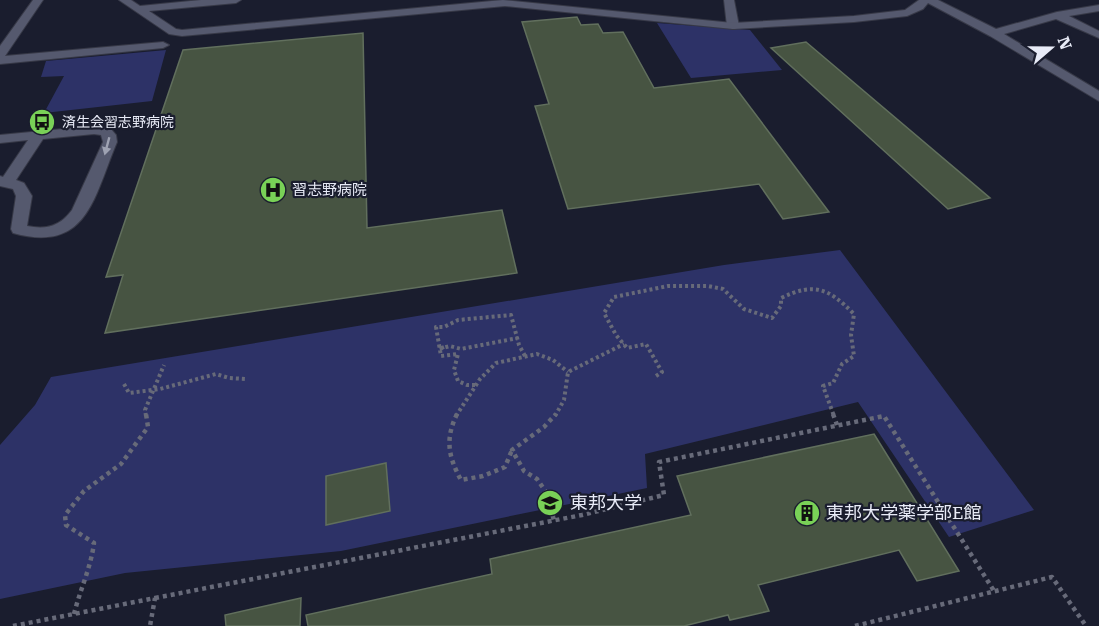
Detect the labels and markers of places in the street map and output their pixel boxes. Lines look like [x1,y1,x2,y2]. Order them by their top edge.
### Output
bus stop icon: 済生会習志野病院 [27,107,57,137]
place label: 済生会習志野病院 [62,114,174,130]
hospital icon: 習志野病院 [258,175,288,205]
place label: 習志野病院 [292,181,367,199]
school or university icon: 東邦大学 [535,488,565,518]
place label: 東邦大学 [570,492,642,513]
building icon: 東邦大学薬学部E館 [792,498,822,528]
place label: 東邦大学薬学部E館 [826,502,982,523]

